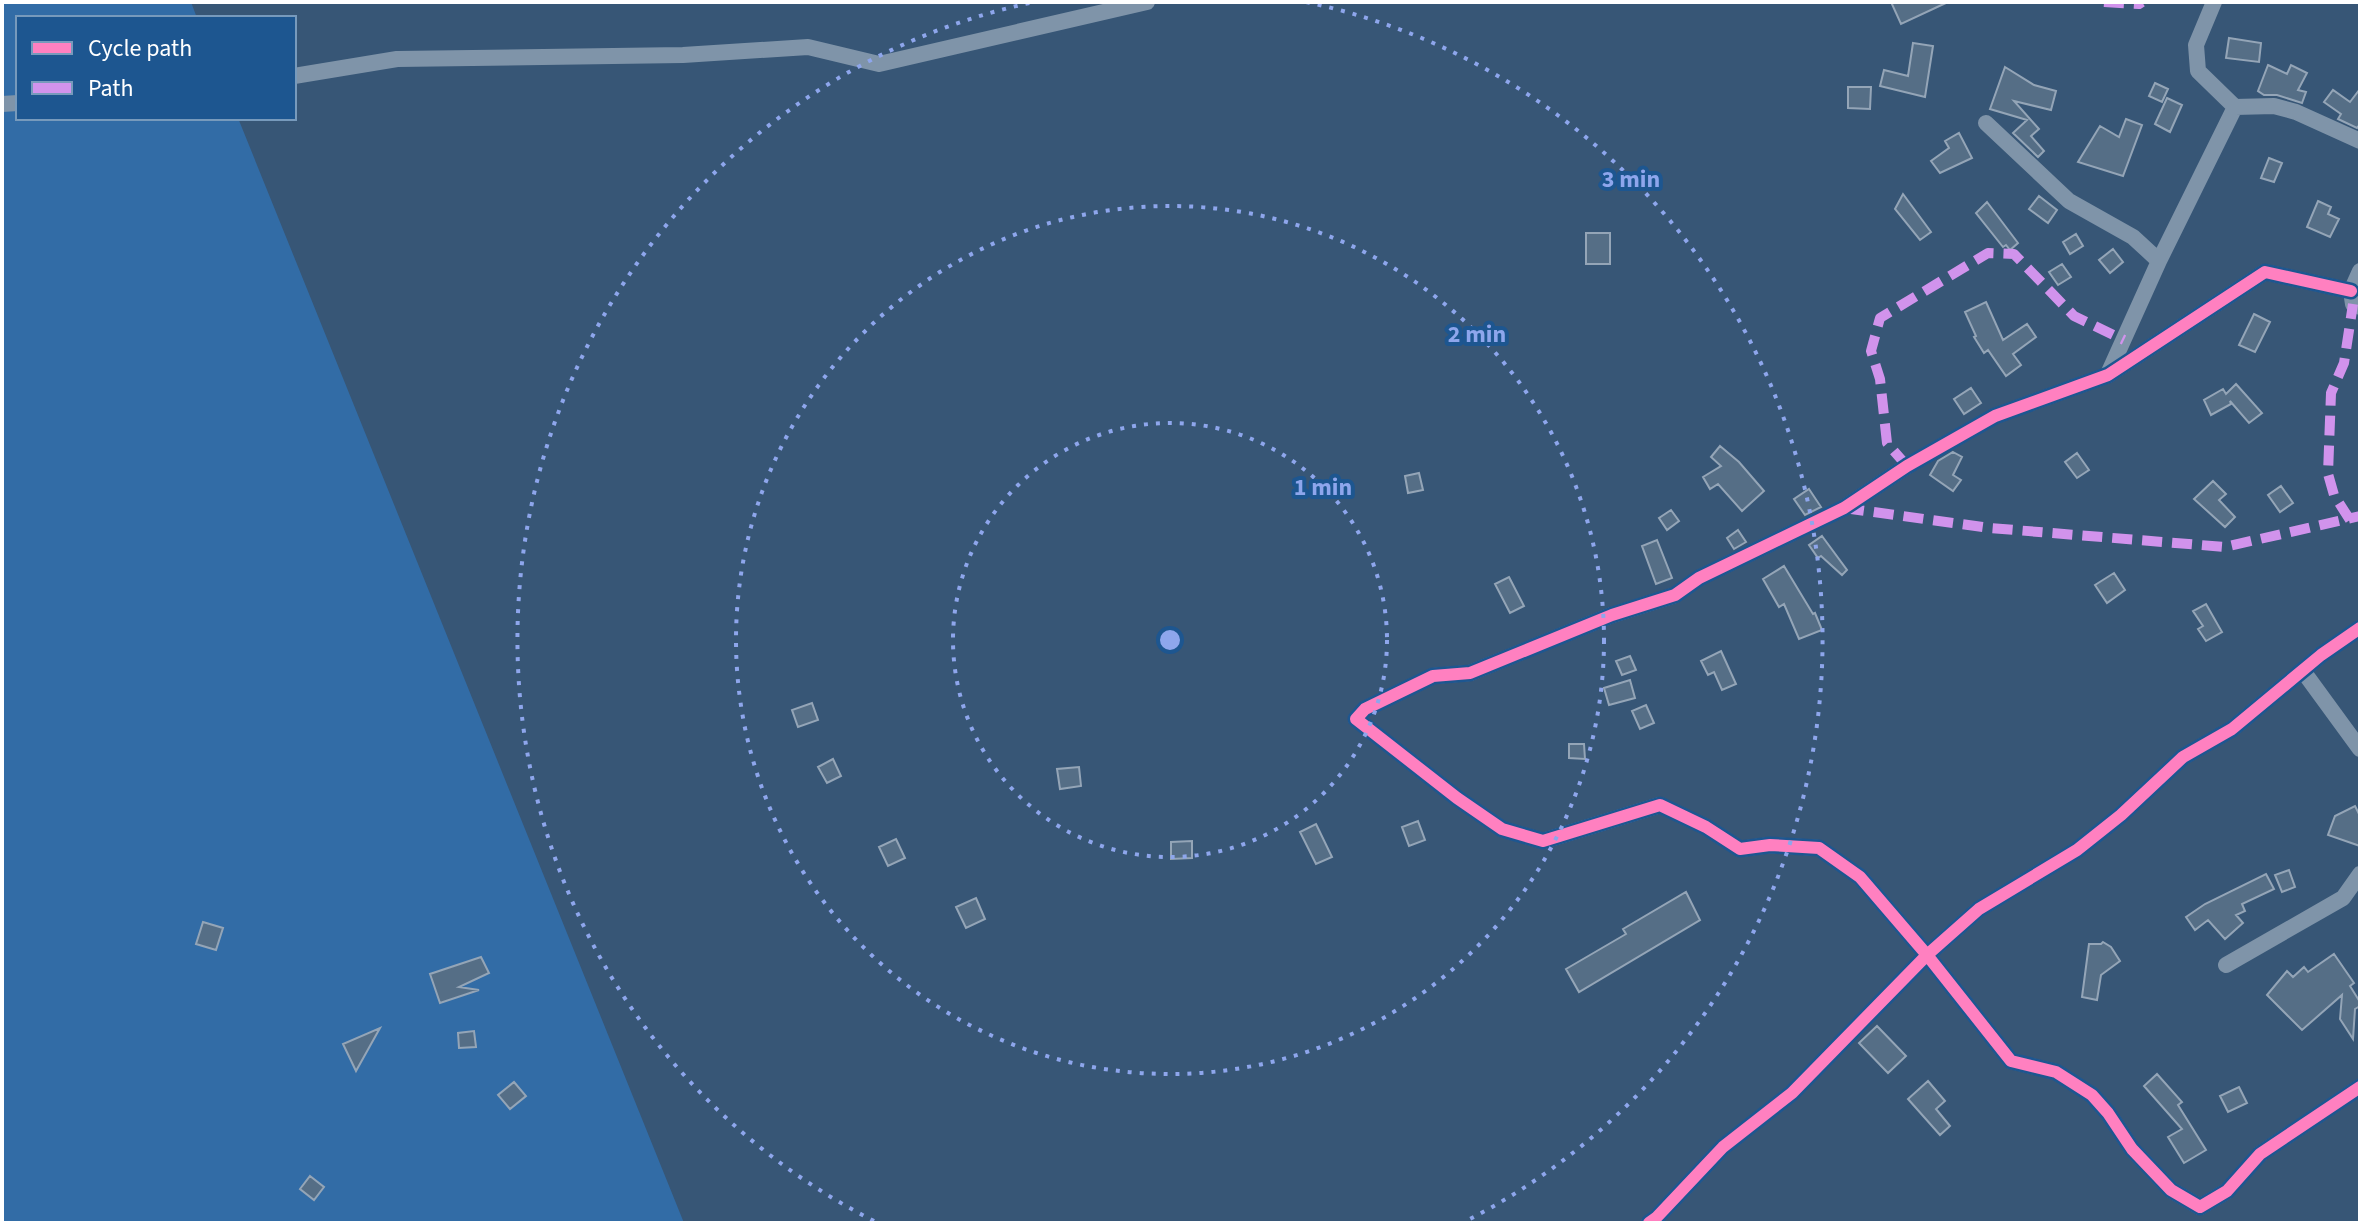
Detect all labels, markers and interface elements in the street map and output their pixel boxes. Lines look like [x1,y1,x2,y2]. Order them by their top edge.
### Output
legend [16,16,296,120]
text: Cycle path [88,31,192,66]
text: Path [88,71,134,106]
text: 3 min [1602,162,1660,197]
text: 2 min [1448,317,1506,352]
text: 1 min [1294,470,1352,505]
centre of rings [1156,626,1184,654]

